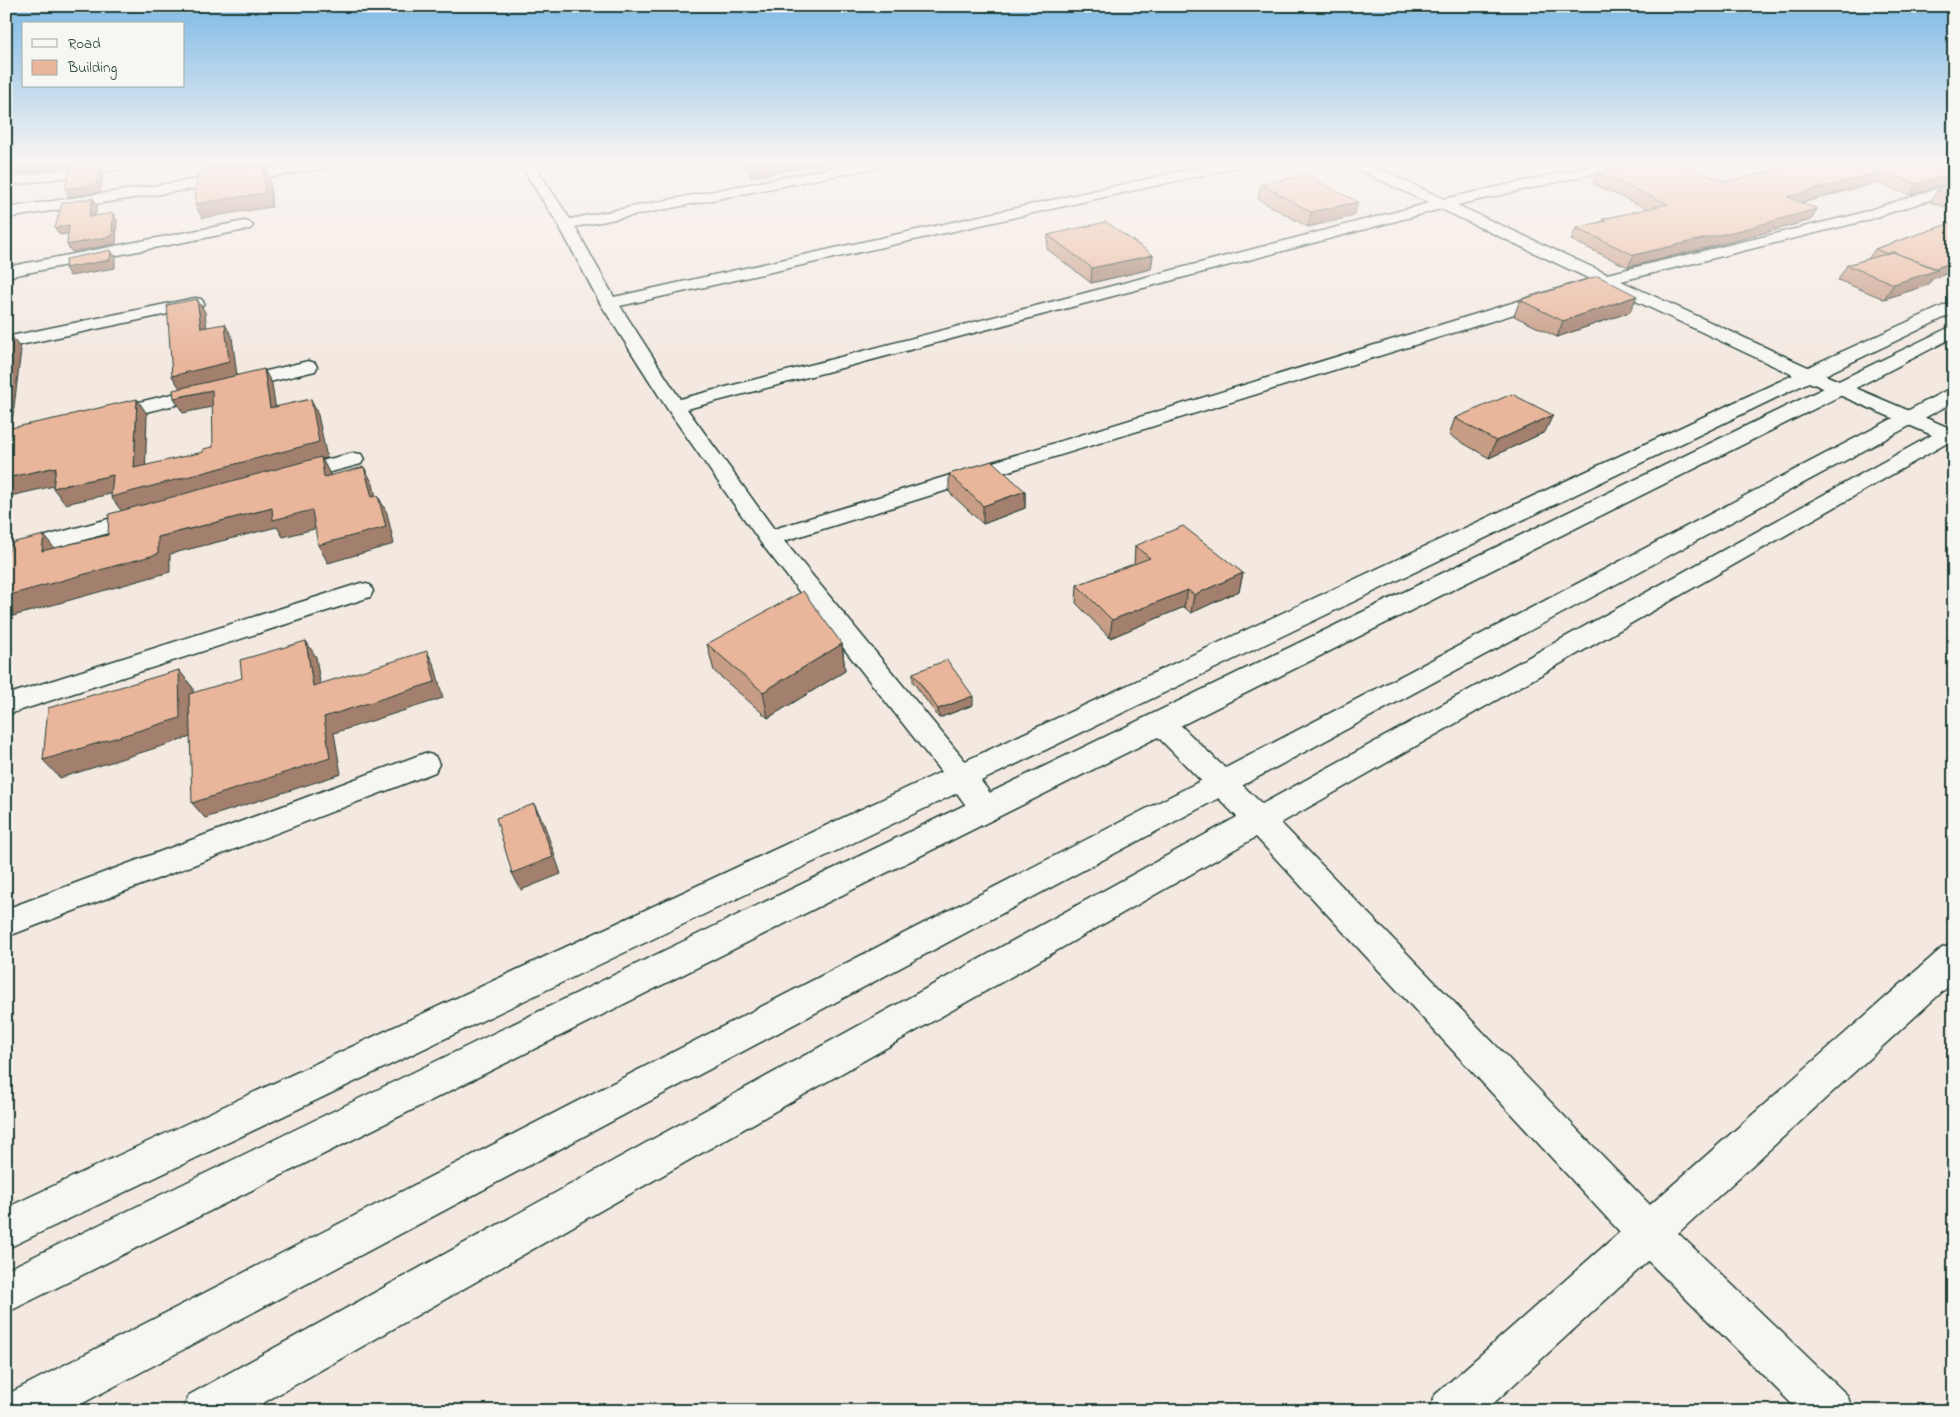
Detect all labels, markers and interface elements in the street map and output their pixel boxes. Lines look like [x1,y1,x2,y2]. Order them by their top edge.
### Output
legend [22,22,185,88]
text: Road [68,33,101,55]
text: Building [67,57,117,80]

